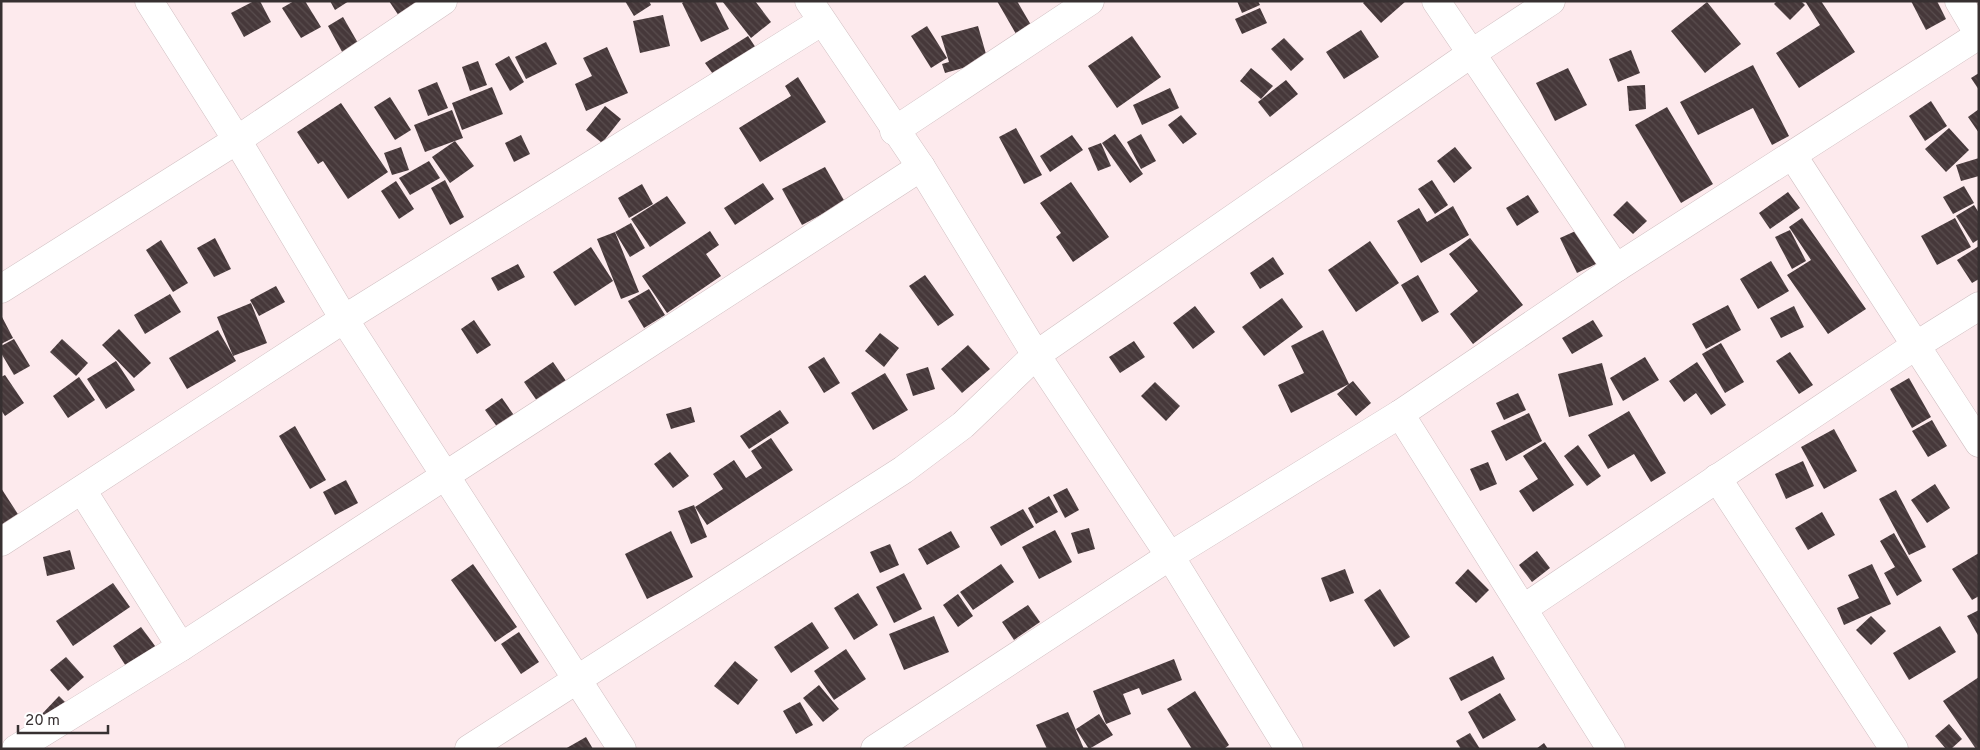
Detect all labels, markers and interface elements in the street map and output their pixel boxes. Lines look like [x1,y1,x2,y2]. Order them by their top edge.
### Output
scale bar [18,702,108,734]
text: 20 m [25,712,60,731]

